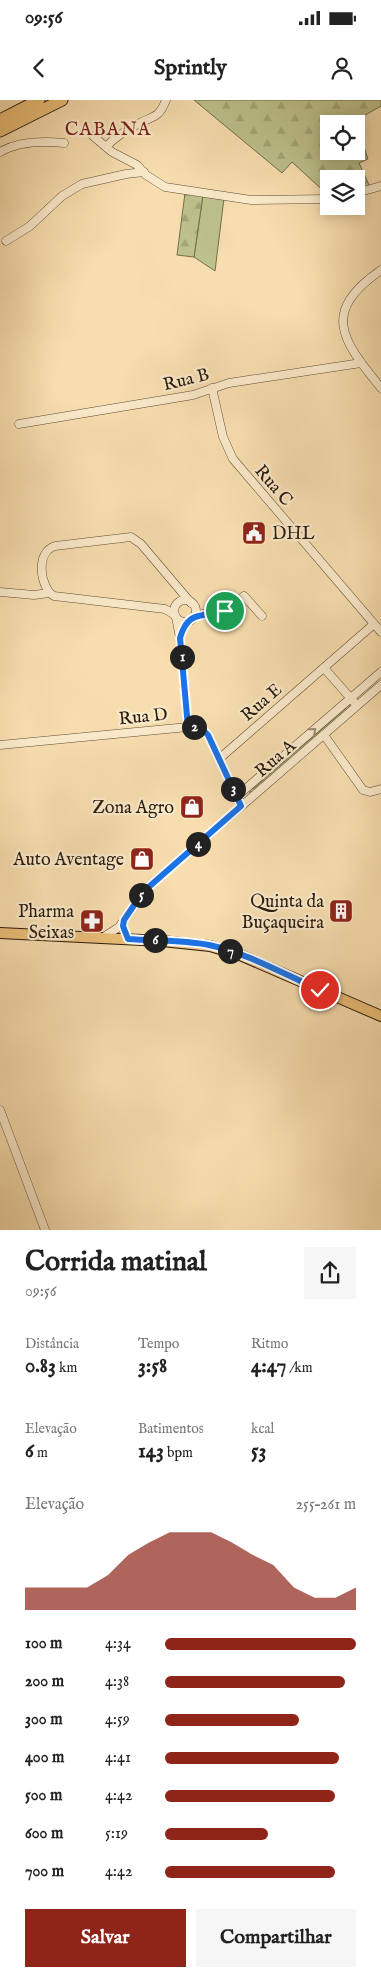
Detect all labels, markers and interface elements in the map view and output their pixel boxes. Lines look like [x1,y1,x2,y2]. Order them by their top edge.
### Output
text: 09:56 [25,6,62,30]
icon: back [25,54,53,82]
text: Sprintly [154,54,227,82]
icon: person [328,54,356,82]
map controls [320,115,365,215]
button: locate [320,115,365,160]
district label: CABANA [65,118,151,142]
button: layers [320,170,365,215]
street label: Rua B [161,364,212,397]
street label: Rua C [249,461,297,512]
public building icon: DHL [241,520,267,546]
place label: DHL [272,523,315,546]
pin [204,590,246,632]
icon: arrive [211,597,239,625]
pin: 1 [170,644,194,670]
text: 1 [180,648,185,666]
street label: Rua E [237,679,287,727]
street label: Rua D [118,703,169,731]
pin: 2 [182,714,206,740]
text: 2 [191,718,198,736]
one-way arrow [308,727,317,736]
street label: Rua A [251,735,302,783]
pin: 3 [220,776,246,802]
text: 3 [231,780,236,798]
shop icon: Zona Agro [179,794,205,820]
place label: Zona Agro [92,797,174,820]
pin: 4 [186,832,210,856]
text: 4 [195,835,202,853]
shop icon: Auto Aventage [129,846,155,872]
place label: Auto Aventage [12,849,124,872]
pin: 5 [128,882,154,908]
text: 5 [139,886,144,904]
place label: Quinta da Buçaqueira [242,891,324,935]
building icon: Quinta da Buçaqueira [328,898,354,924]
place label: Pharma Seixas [18,901,74,945]
pharmacy icon: Pharma Seixas [79,908,105,934]
pin: 6 [142,928,168,952]
text: 6 [153,931,158,949]
pin: 7 [218,938,242,964]
text: 7 [227,942,234,960]
pin [299,969,341,1011]
icon: check [306,976,334,1004]
text: Corrida matinal [25,1245,207,1280]
button: share [304,1247,356,1299]
text: 09:56 [25,1282,57,1302]
text: Distância [25,1335,79,1353]
text: Tempo [138,1335,179,1353]
text: Ritmo [251,1335,288,1353]
text: 0.83 [25,1353,56,1380]
text: 3:58 [138,1353,167,1380]
text: 4:47 [251,1353,286,1380]
text: km [56,1359,77,1377]
text: /km [286,1359,312,1377]
text: Elevação [25,1420,77,1438]
text: Batimentos [138,1420,204,1438]
text: kcal [251,1420,274,1438]
text: 6 [25,1438,34,1465]
text: 143 [138,1438,164,1465]
text: 53 [251,1438,266,1465]
text: m [34,1444,48,1462]
text: bpm [164,1444,193,1462]
text: Elevação [25,1495,84,1515]
text: 255–261 m [296,1495,356,1515]
text: 100 m [25,1634,62,1654]
text: 4:34 [105,1634,131,1654]
text: 200 m [25,1672,64,1692]
text: 4:38 [105,1672,129,1692]
text: 300 m [25,1710,63,1730]
text: 4:59 [105,1710,130,1730]
text: 400 m [25,1748,64,1768]
text: 4:41 [105,1748,131,1768]
text: 500 m [25,1786,62,1806]
text: 4:42 [105,1786,132,1806]
text: 600 m [25,1824,63,1844]
text: 5:19 [105,1824,128,1844]
text: 700 m [25,1862,64,1882]
text: 4:42 [105,1862,132,1882]
button: Salvar [25,1909,186,1967]
button: Compartilhar [196,1909,356,1967]

